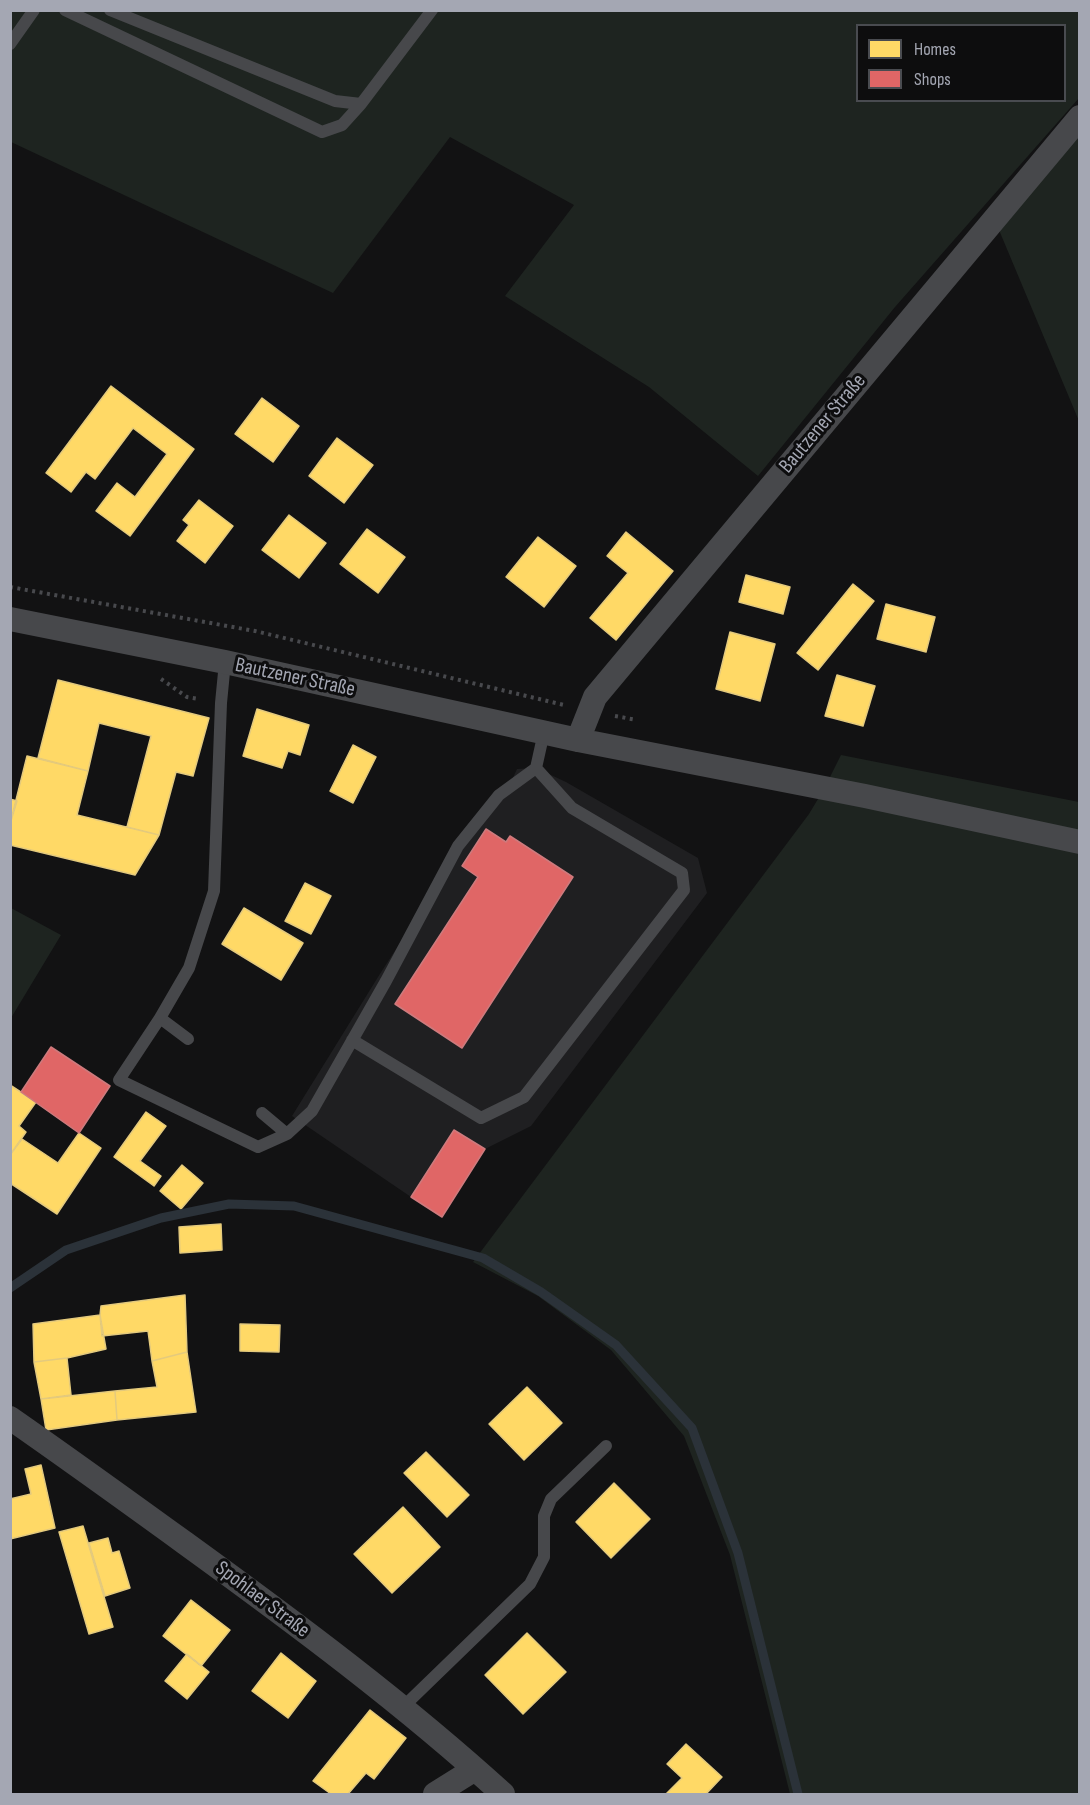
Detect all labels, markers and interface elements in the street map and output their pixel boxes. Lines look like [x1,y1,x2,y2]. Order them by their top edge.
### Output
legend [856,24,1066,102]
text: Homes [914,39,956,60]
text: Shops [914,69,951,90]
street label: Bautzener Straße [774,369,872,479]
street label: Bautzener Straße [233,653,357,703]
street label: Spohlaer Straße [210,1556,314,1644]

